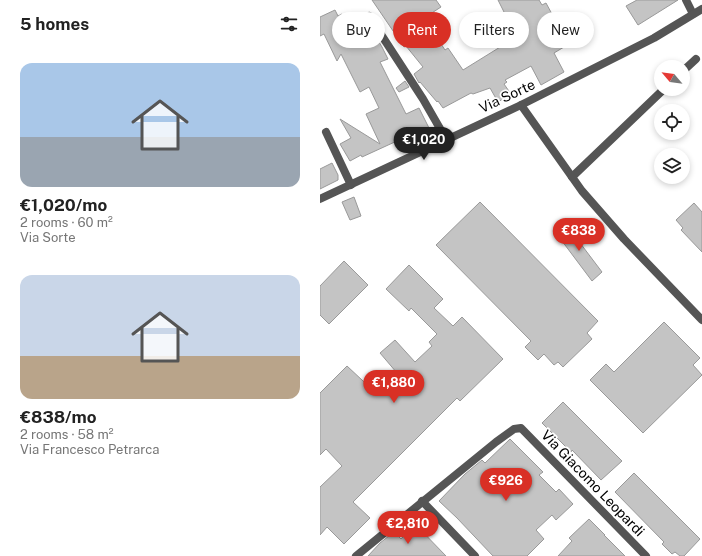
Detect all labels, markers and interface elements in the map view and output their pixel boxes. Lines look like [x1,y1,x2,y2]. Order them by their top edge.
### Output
chip: Buy [332,12,385,48]
chip: Rent [393,12,451,48]
chip: Filters [459,12,529,48]
chip: New [537,12,594,48]
icon: filters [278,13,300,35]
text: 5 homes [20,14,89,34]
north arrow [654,60,690,96]
map controls [654,60,690,184]
street label: Via Sorte [477,76,538,116]
icon: home [124,89,196,161]
button: locate [654,104,690,140]
pin: €1,020 [391,127,457,161]
text: €1,020 [403,132,445,147]
button: layers [654,148,690,184]
text: €1,020/mo [20,195,107,215]
text: 2 rooms · 60 m² [20,215,113,230]
pin: €838 [555,218,603,252]
text: €838 [562,223,596,238]
text: Via Sorte [20,230,76,245]
icon: home [124,301,196,373]
pin: €1,880 [361,370,427,404]
text: €1,880 [372,375,416,390]
text: €838/mo [20,407,97,427]
text: 2 rooms · 58 m² [20,427,113,442]
street label: Via Giacomo Leopardi [538,427,648,539]
text: Via Francesco Petrarca [20,442,159,457]
pin: €926 [482,468,530,502]
text: €926 [489,473,523,488]
pin: €2,810 [375,511,441,545]
text: €2,810 [387,516,430,531]

